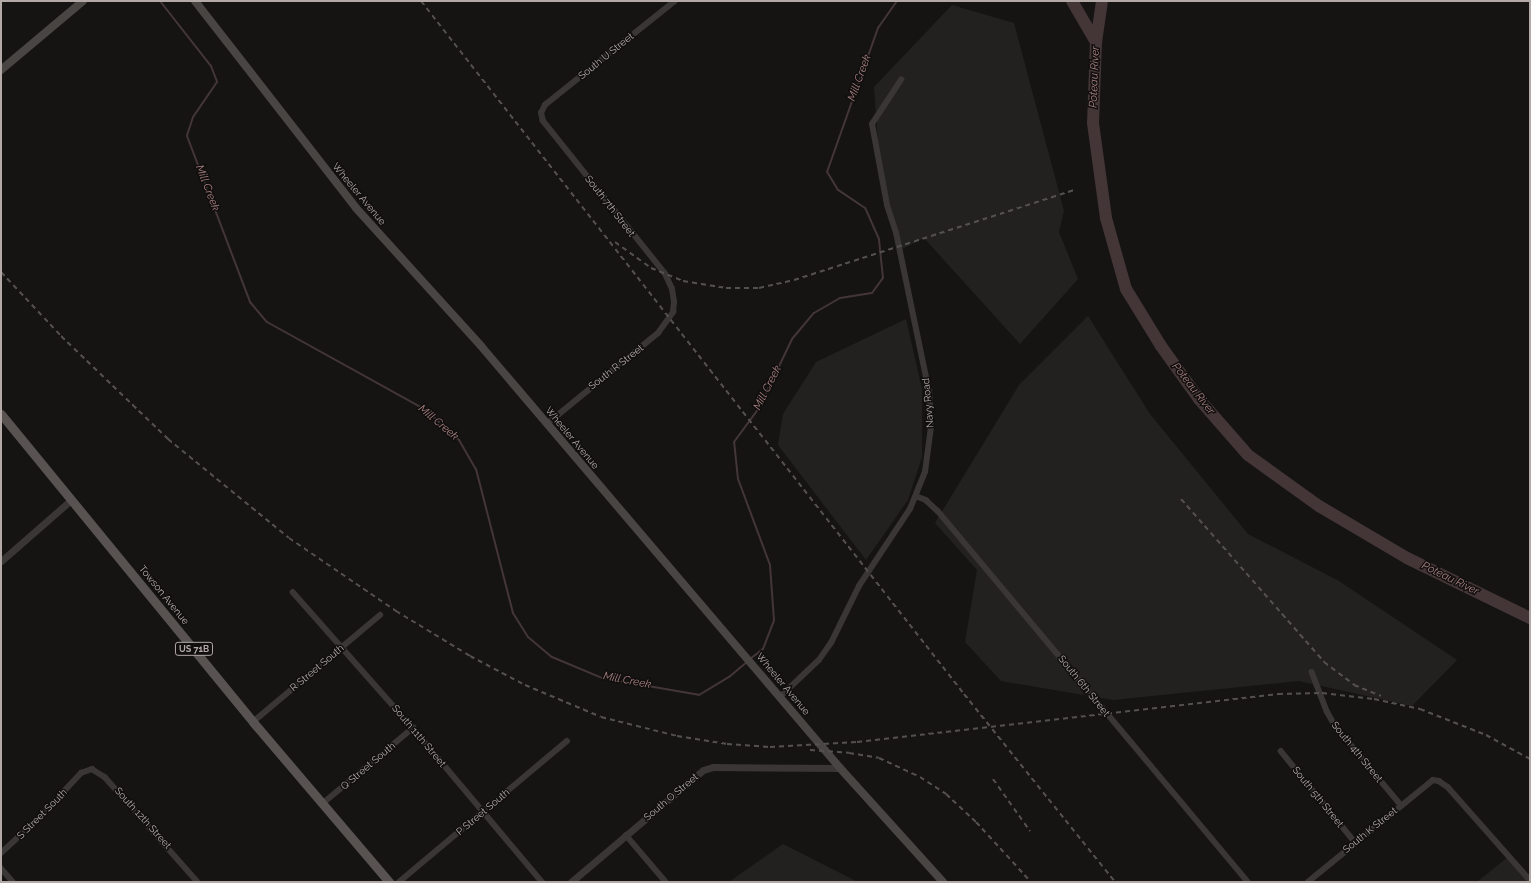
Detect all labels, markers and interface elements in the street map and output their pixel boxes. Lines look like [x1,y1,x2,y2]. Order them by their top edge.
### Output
street label: South U Street [576,30,636,82]
water label: Poteau River [1087,46,1103,108]
water label: Mill Creek [845,53,875,103]
street label: Wheeler Avenue [329,160,389,228]
water label: Mill Creek [192,163,222,213]
street label: South 7th Street [582,173,638,239]
street label: South R Street [586,342,646,392]
water label: Poteau River [1169,361,1217,417]
water label: Mill Creek [751,363,785,413]
street label: Navy Road [920,377,936,429]
water label: Mill Creek [415,402,461,444]
street label: Wheeler Avenue [542,404,602,472]
water label: Poteau River [1419,560,1481,598]
street label: Towson Avenue [136,563,192,627]
road number: US 71B [174,642,214,656]
street label: R Street South [288,642,346,694]
street label: Wheeler Avenue [753,650,813,718]
street label: South 6th Street [1056,653,1112,719]
water label: Mill Creek [602,670,652,692]
street label: South 11th Street [389,702,449,770]
street label: South 4th Street [1329,719,1385,785]
street label: Q Street South [338,740,398,792]
street label: South 5th Street [1290,764,1346,830]
street label: South O Street [641,771,701,823]
street label: South 12th Street [112,785,174,851]
street label: S Street South [14,786,70,842]
street label: P Street South [454,786,512,838]
street label: South K Street [1340,804,1400,856]

